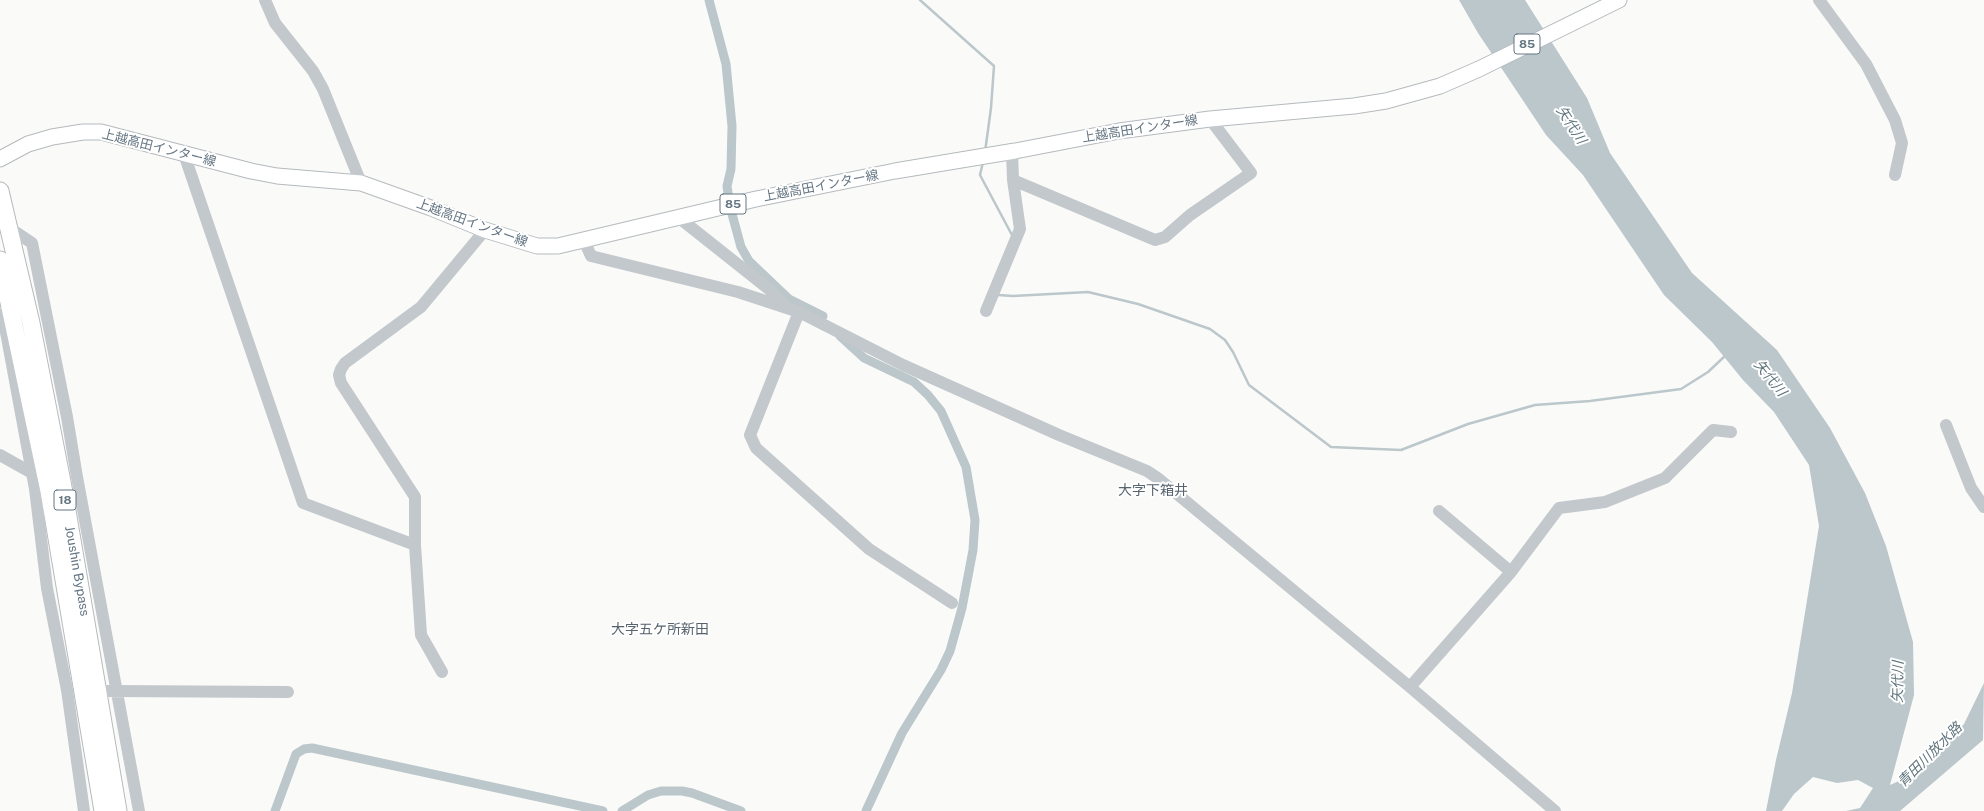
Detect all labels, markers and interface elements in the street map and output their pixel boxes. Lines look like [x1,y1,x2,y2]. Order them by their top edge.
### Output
road number: 85 [1514,34,1540,54]
water label: 矢代川 [1553,103,1589,147]
street label: 上越高田インター線 [1081,112,1199,146]
street label: 上越高田インター線 [100,126,218,170]
street label: 上越高田インター線 [762,167,880,205]
road number: 85 [720,194,746,214]
street label: 上越高田インター線 [414,196,530,250]
water label: 矢代川 [1750,356,1790,400]
district label: 大字下箱井 [1118,483,1188,499]
road number: 18 [54,490,76,510]
street label: Joushin Bypass [61,525,93,617]
district label: 大字五ケ所新田 [611,622,709,638]
water label: 矢代川 [1889,661,1907,703]
water label: 青田川放水路 [1894,719,1966,791]

